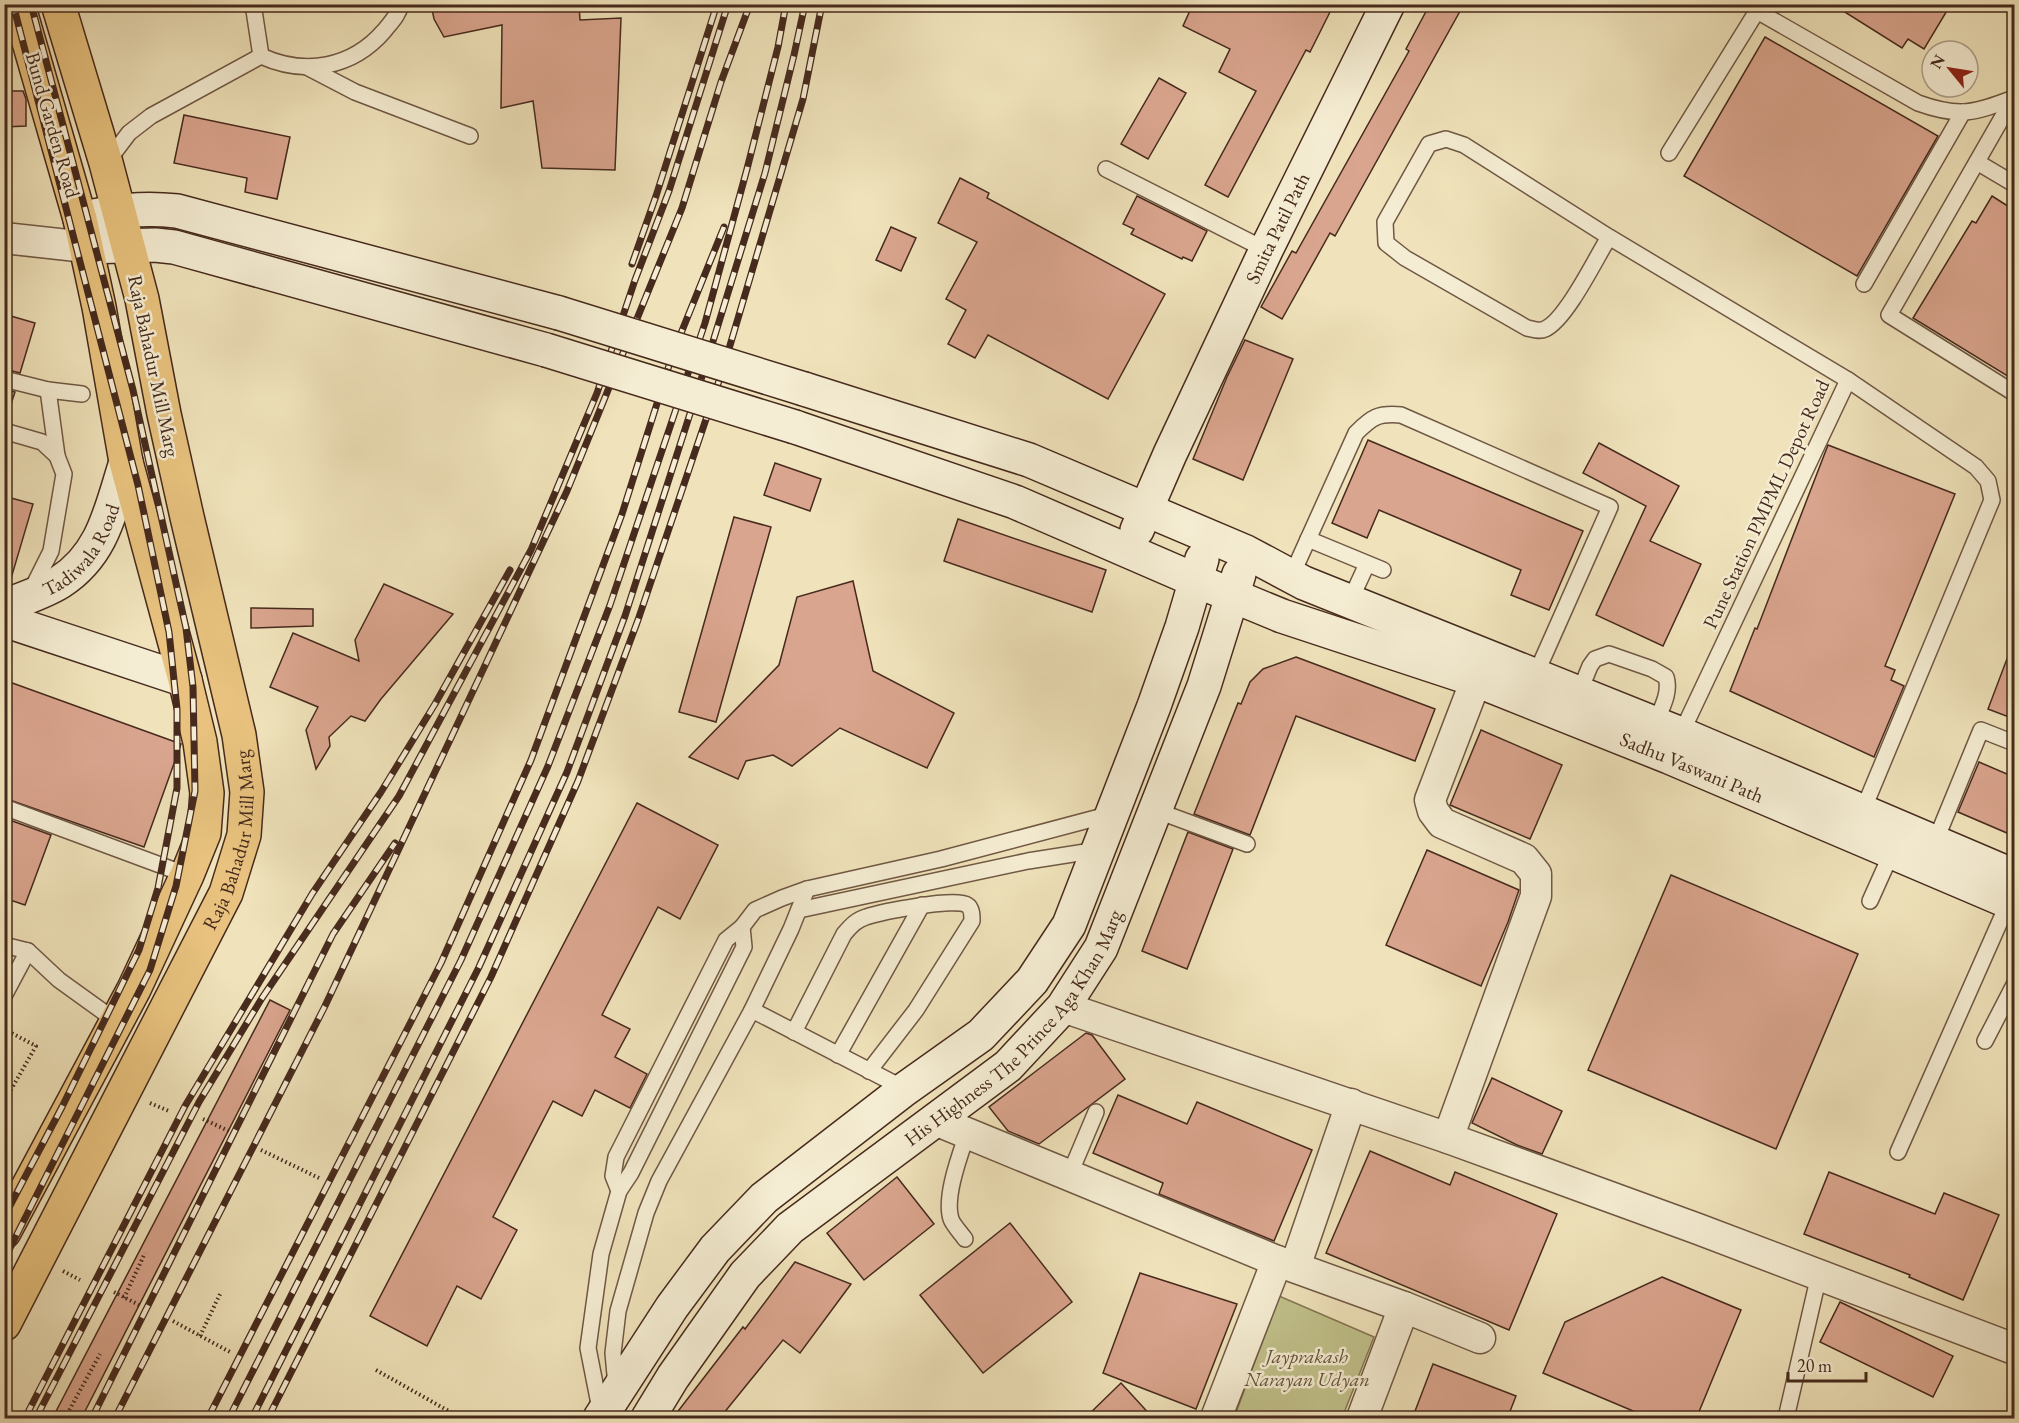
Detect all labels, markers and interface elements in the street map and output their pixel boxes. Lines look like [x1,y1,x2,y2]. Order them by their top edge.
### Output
north arrow [1920,39,1980,99]
street label: Bund Garden Road [20,49,86,202]
text: N [1925,51,1950,73]
street label: Smita Patil Path [1239,168,1315,288]
street label: Raja Bahadur Mill Marg [122,273,186,460]
street label: Pune Station PMPML Depot Road [1697,374,1836,633]
street label: Tadiwala Road [38,499,126,602]
street label: Sadhu Vaswani Path [1616,726,1768,809]
street label: Raja Bahadur Mill Marg [196,748,260,934]
street label: His Highness The Prince Aga Khan Marg [899,905,1128,1152]
park label: Jayprakash Narayan Udyan [1243,1343,1370,1392]
scale bar [1788,1345,1866,1383]
text: 20 m [1797,1354,1832,1377]

